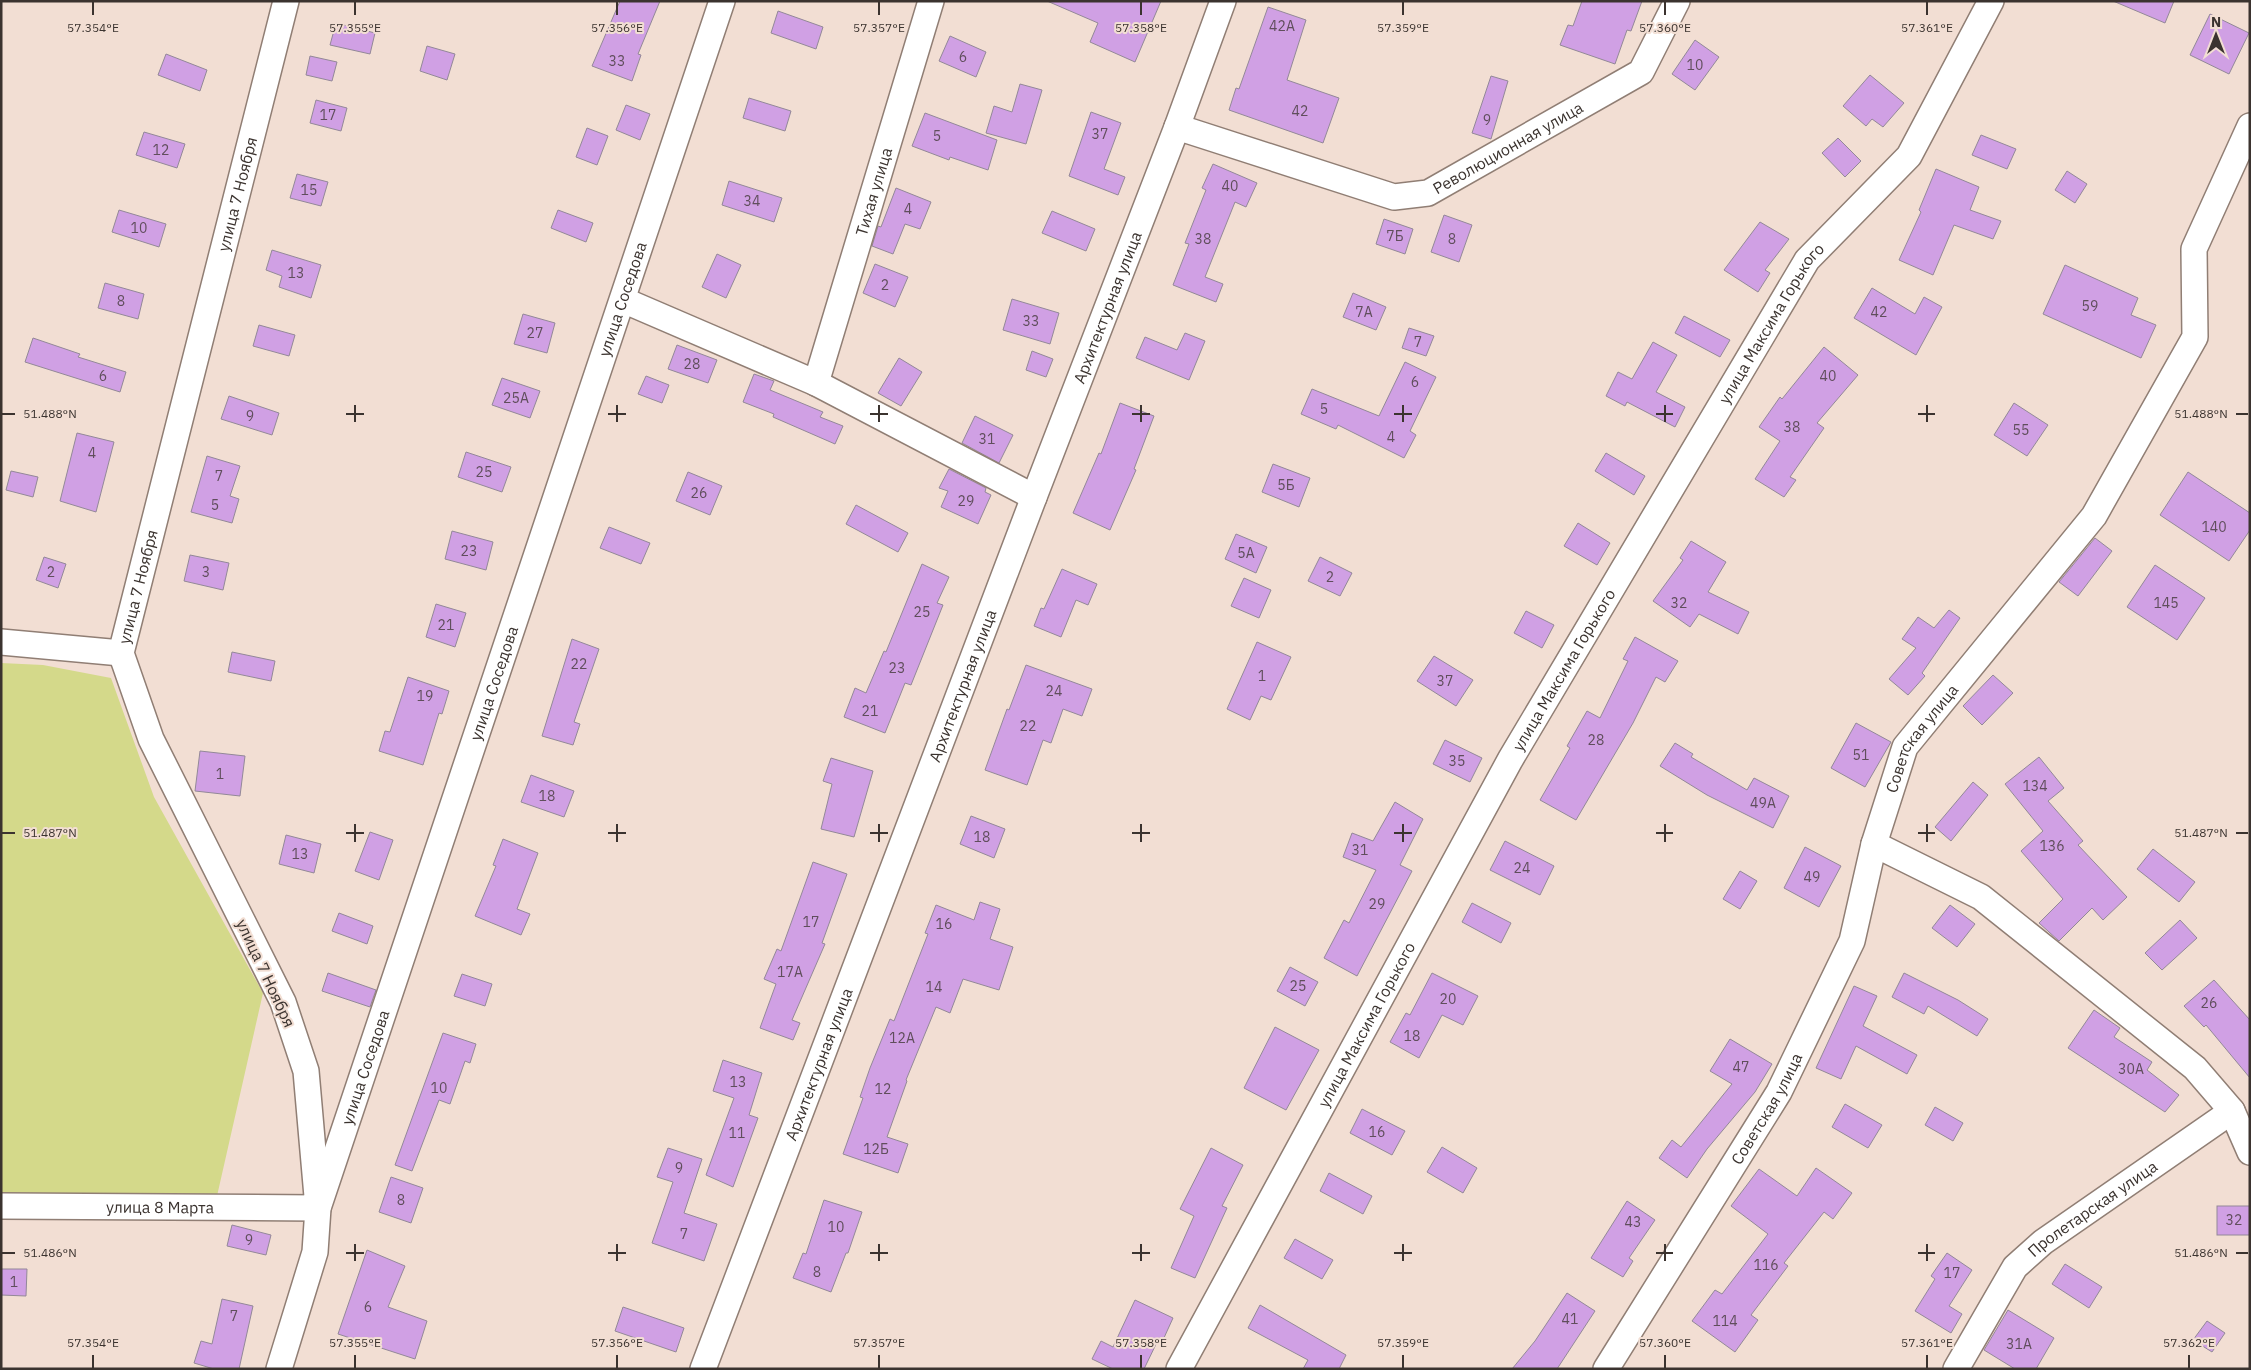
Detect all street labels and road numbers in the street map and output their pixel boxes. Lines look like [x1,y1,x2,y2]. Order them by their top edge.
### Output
street label: Революционная улица [1429,97,1587,198]
street label: улица 7 Ноября [213,135,261,253]
street label: Тихая улица [851,145,897,238]
street label: Архитектурная улица [1069,228,1146,386]
street label: улица Соседова [594,239,651,359]
street label: улица Максима Горького [1714,239,1828,407]
street label: улица 7 Ноября [114,527,162,646]
street label: улица Максима Горького [1508,585,1619,755]
street label: Архитектурная улица [924,606,1001,765]
street label: улица Соседова [465,623,522,743]
street label: Советская улица [1881,680,1963,795]
street label: улица 7 Ноября [232,916,300,1030]
street label: улица Максима Горького [1313,938,1419,1111]
street label: Архитектурная улица [781,985,857,1143]
street label: улица Соседова [337,1007,394,1127]
street label: Советская улица [1726,1049,1807,1168]
street label: Пролетарская улица [2023,1156,2161,1261]
street label: улица 8 Марта [106,1197,215,1217]

